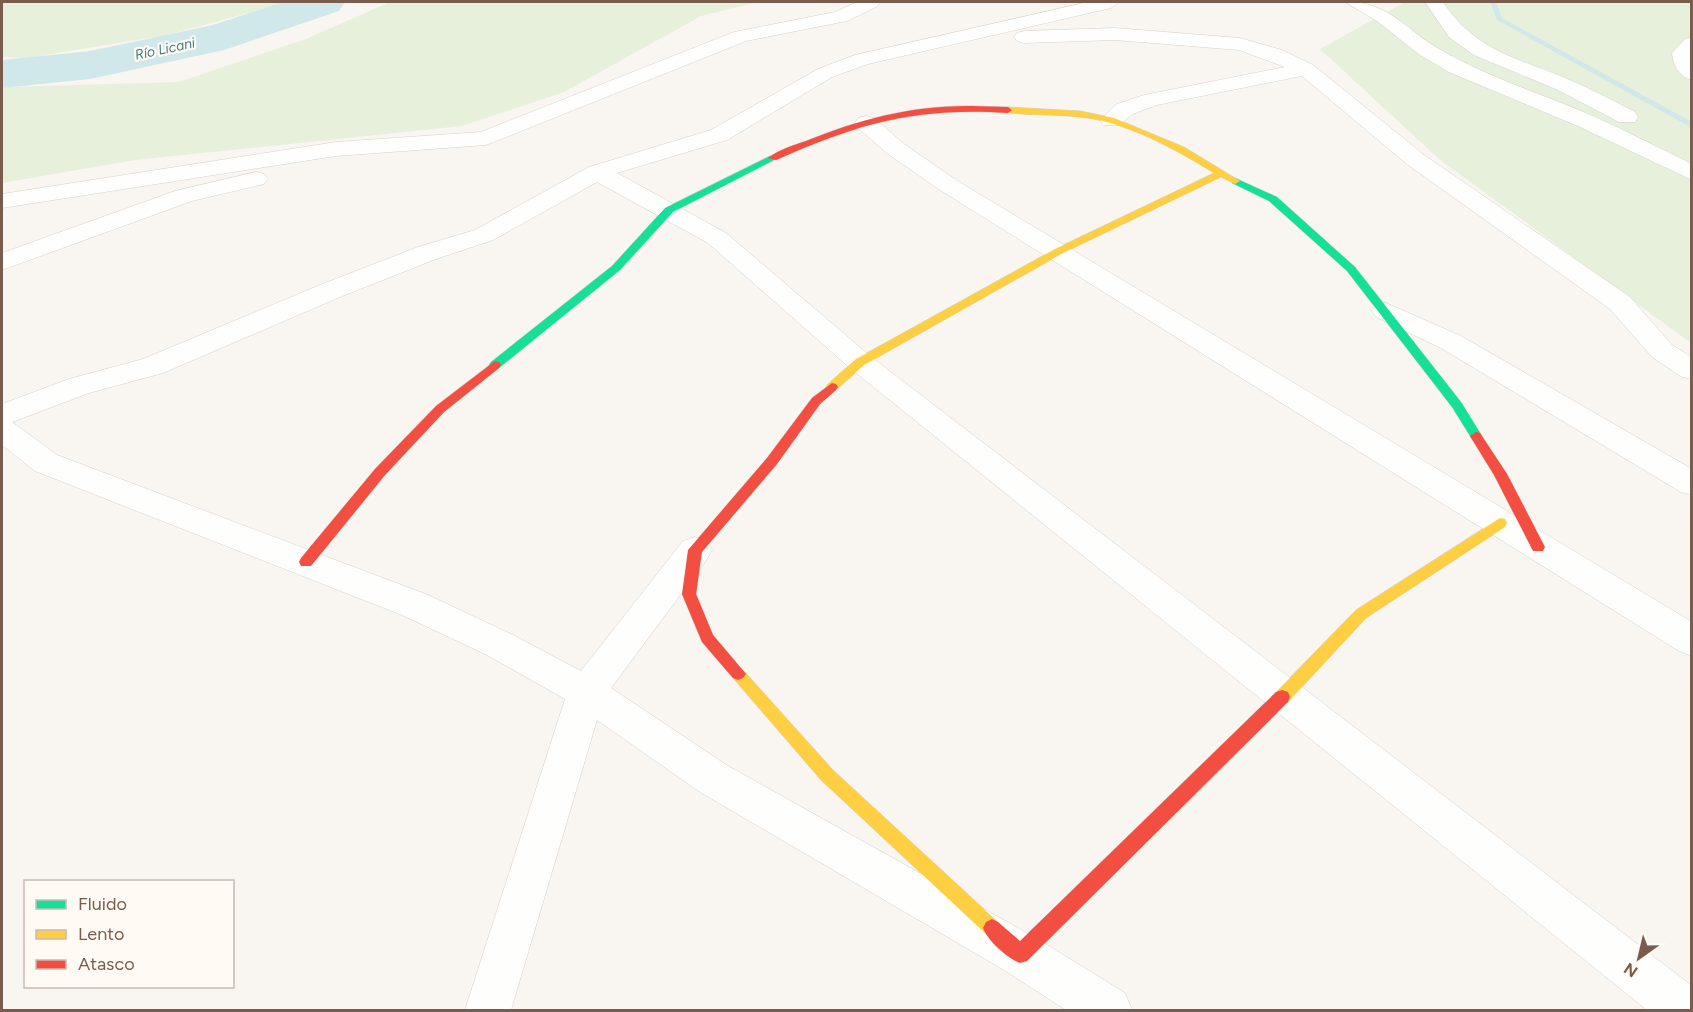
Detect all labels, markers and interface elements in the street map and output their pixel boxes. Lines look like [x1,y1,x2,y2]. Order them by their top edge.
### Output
water label: Río Licani [133,34,197,64]
legend [24,880,234,988]
text: Fluido [78,893,127,915]
text: Lento [78,923,124,945]
north arrow [1609,928,1669,988]
text: Atasco [78,953,135,975]
text: N [1620,959,1641,981]

